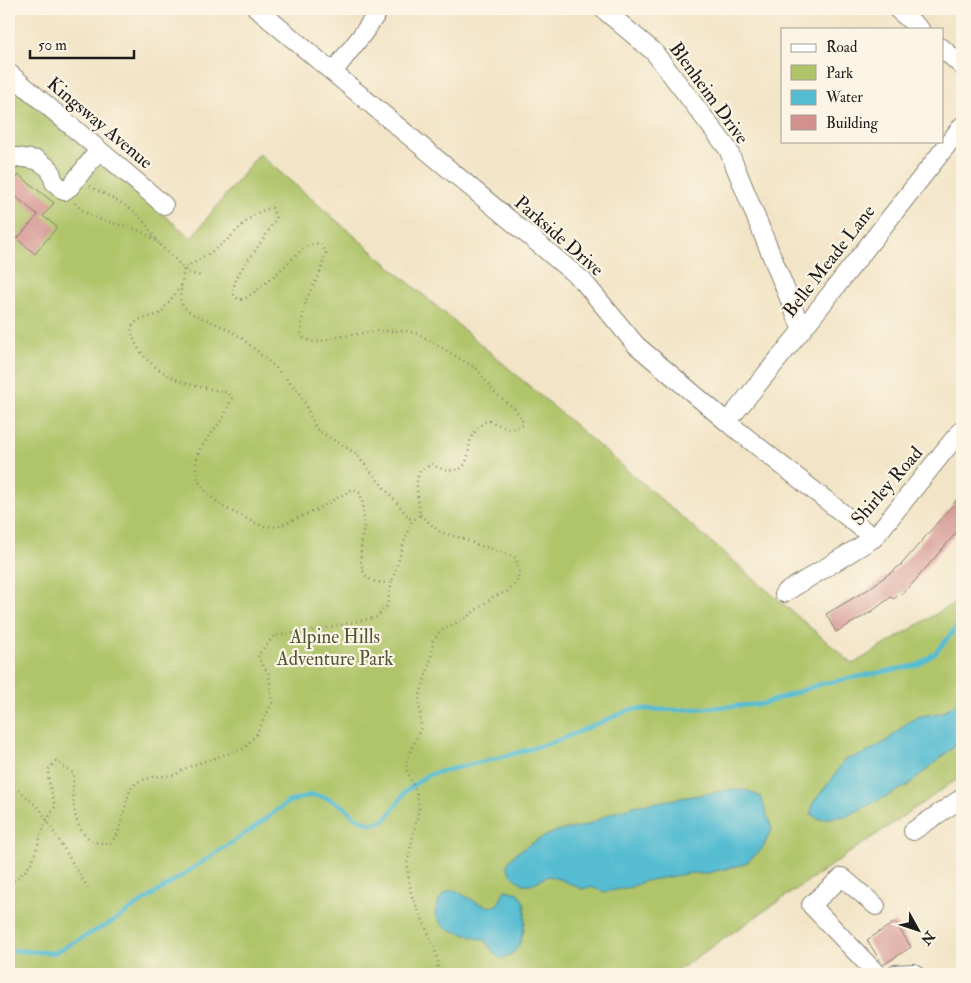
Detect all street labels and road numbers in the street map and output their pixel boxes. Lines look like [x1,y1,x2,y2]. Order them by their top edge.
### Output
street label: Blenheim Drive [664,37,754,149]
street label: Kingsway Avenue [42,72,158,174]
street label: Parkside Drive [509,191,609,281]
street label: Belle Meade Lane [778,200,880,322]
street label: Shirley Road [846,441,928,531]

